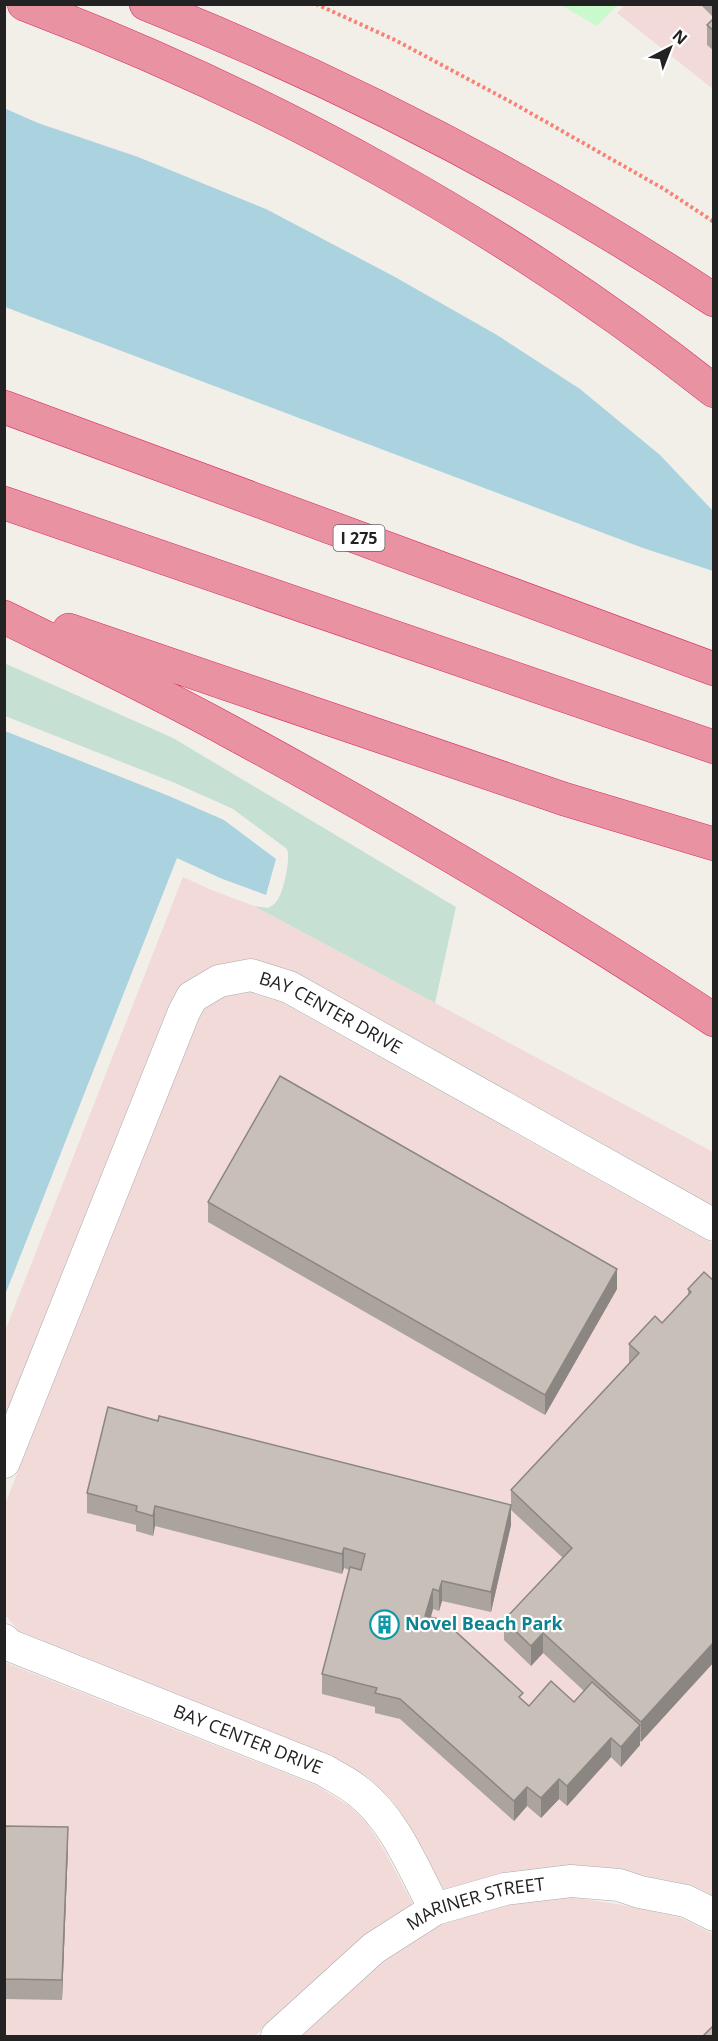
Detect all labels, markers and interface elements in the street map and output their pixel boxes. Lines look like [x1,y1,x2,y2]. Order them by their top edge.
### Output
north arrow [640,18,700,78]
text: N [668,24,692,49]
road number: I 275 [334,525,385,551]
street label: BAY CENTER DRIVE [256,965,407,1059]
building icon: Novel Beach Park [368,1608,400,1640]
place label: Novel Beach Park [405,1611,564,1635]
street label: BAY CENTER DRIVE [170,1698,326,1779]
street label: MARINER STREET [402,1871,546,1935]

